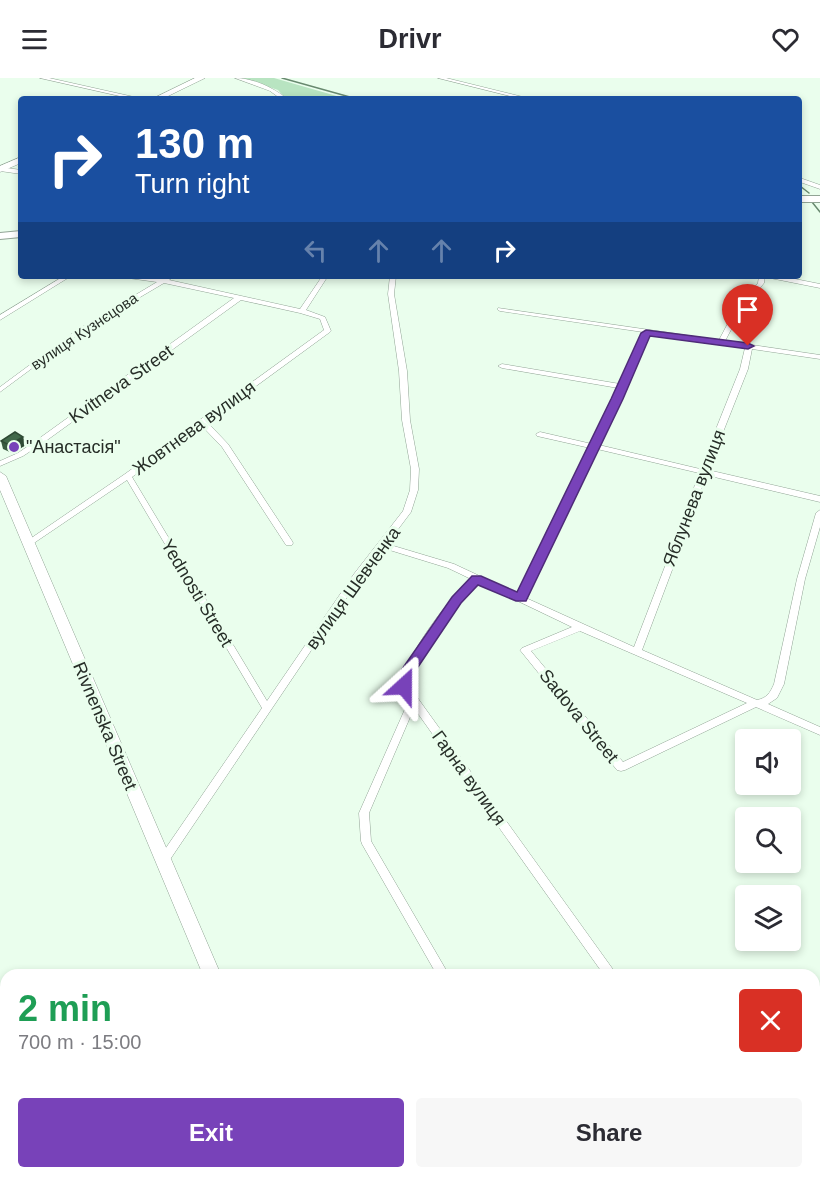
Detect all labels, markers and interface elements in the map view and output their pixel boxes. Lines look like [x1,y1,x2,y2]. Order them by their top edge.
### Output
icon: menu [18,23,51,56]
icon: heart [769,23,802,56]
text: Drivr [378,24,442,54]
icon: right [36,120,114,198]
text: 130 m [135,120,254,167]
text: Turn right [135,169,250,199]
icon: left [299,234,332,267]
icon: ahead [362,234,395,267]
icon: ahead [425,234,458,267]
icon: right [488,234,521,267]
pin [722,284,773,346]
street label: вулиця Кузнєцова [28,289,141,373]
icon: arrive [731,293,764,326]
street label: Kvitneva Street [65,341,177,427]
street label: Жовтнева вулиця [129,377,259,479]
street label: Яблунева вулиця [659,427,729,569]
place label: "Анастасія" [26,437,121,457]
marker: "Анастасія" [7,440,21,454]
street label: вулиця Шевченка [302,522,405,653]
street label: Yednosti Street [157,536,237,650]
position arrow [372,654,436,718]
street label: Rivnenska Street [69,659,141,793]
street label: Sadova Street [535,665,623,767]
street label: Гарна вулиця [428,727,510,829]
map controls [735,729,801,951]
button: sound [735,729,801,795]
button: search [735,807,801,873]
button: layers [735,885,801,951]
text: 2 min [18,988,112,1029]
button: close [739,989,802,1052]
text: 700 m · 15:00 [18,1031,141,1053]
button: Exit [18,1098,404,1167]
button: Share [416,1098,802,1167]

